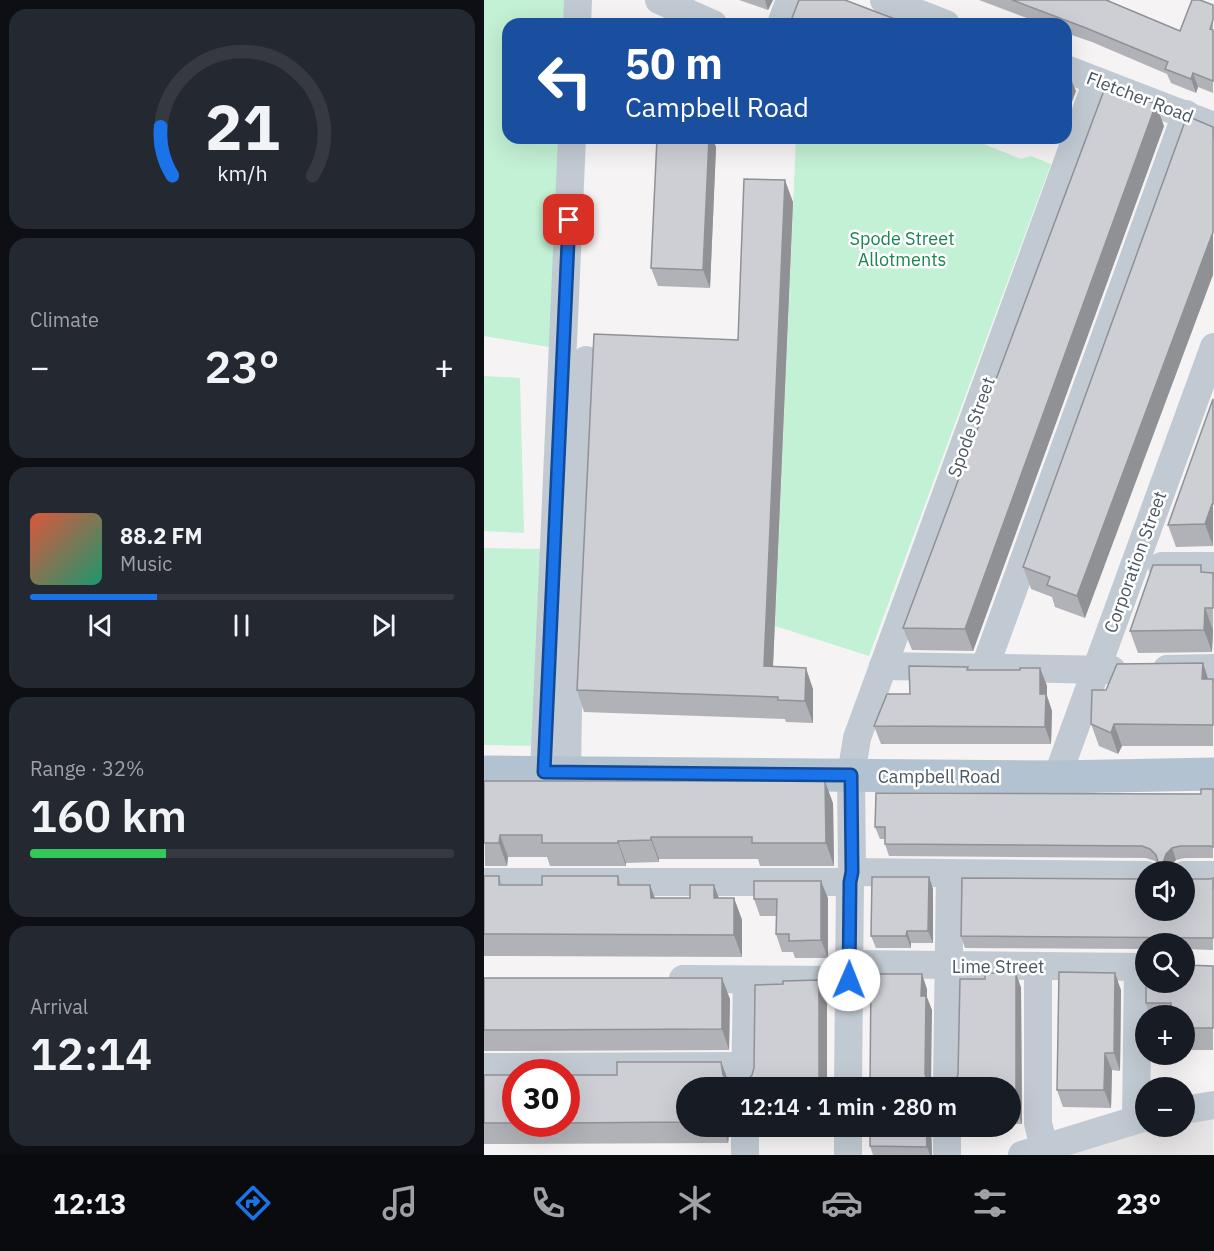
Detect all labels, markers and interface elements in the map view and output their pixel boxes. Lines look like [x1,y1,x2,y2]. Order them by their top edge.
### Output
text: 50 m [625,36,723,91]
icon: left [526,42,604,120]
street label: Fletcher Road [1083,66,1197,128]
text: 21 [205,86,279,167]
text: Campbell Road [625,89,809,124]
text: km/h [217,159,267,187]
pin [543,194,594,245]
icon: arrive [552,203,585,236]
park label: Spode Street Allotments [850,227,954,271]
text: Climate [30,306,99,333]
text: 23° [204,337,280,395]
text: − [30,345,50,388]
text: + [434,345,454,388]
street label: Spode Street [942,374,1000,480]
street label: Corporation Street [1099,488,1171,636]
text: 88.2 FM [120,521,203,550]
text: Music [120,550,172,577]
icon: previous [84,609,117,642]
icon: pause [225,609,258,642]
icon: next [367,609,400,642]
text: Range · 32% [30,755,145,782]
street label: Campbell Road [878,765,1000,788]
text: 160 km [30,786,187,844]
map controls [1135,861,1195,1137]
button: sound [1135,861,1195,921]
button: search [1135,933,1195,993]
position arrow [817,948,881,1012]
street label: Lime Street [952,955,1044,978]
text: Arrival [30,993,88,1020]
button: + [1135,1005,1195,1065]
text: 12:14 [30,1024,152,1082]
speed limit sign: 30 [502,1059,580,1137]
button: − [1135,1077,1195,1137]
text: 12:14 · 1 min · 280 m [740,1092,957,1121]
icon: directions [232,1182,274,1224]
icon: music [379,1182,421,1224]
icon: phone [527,1182,569,1224]
icon: climate [674,1182,716,1224]
icon: car [821,1182,863,1224]
icon: filters [969,1182,1011,1224]
text: 12:13 [53,1186,126,1221]
text: 23° [1116,1186,1161,1221]

